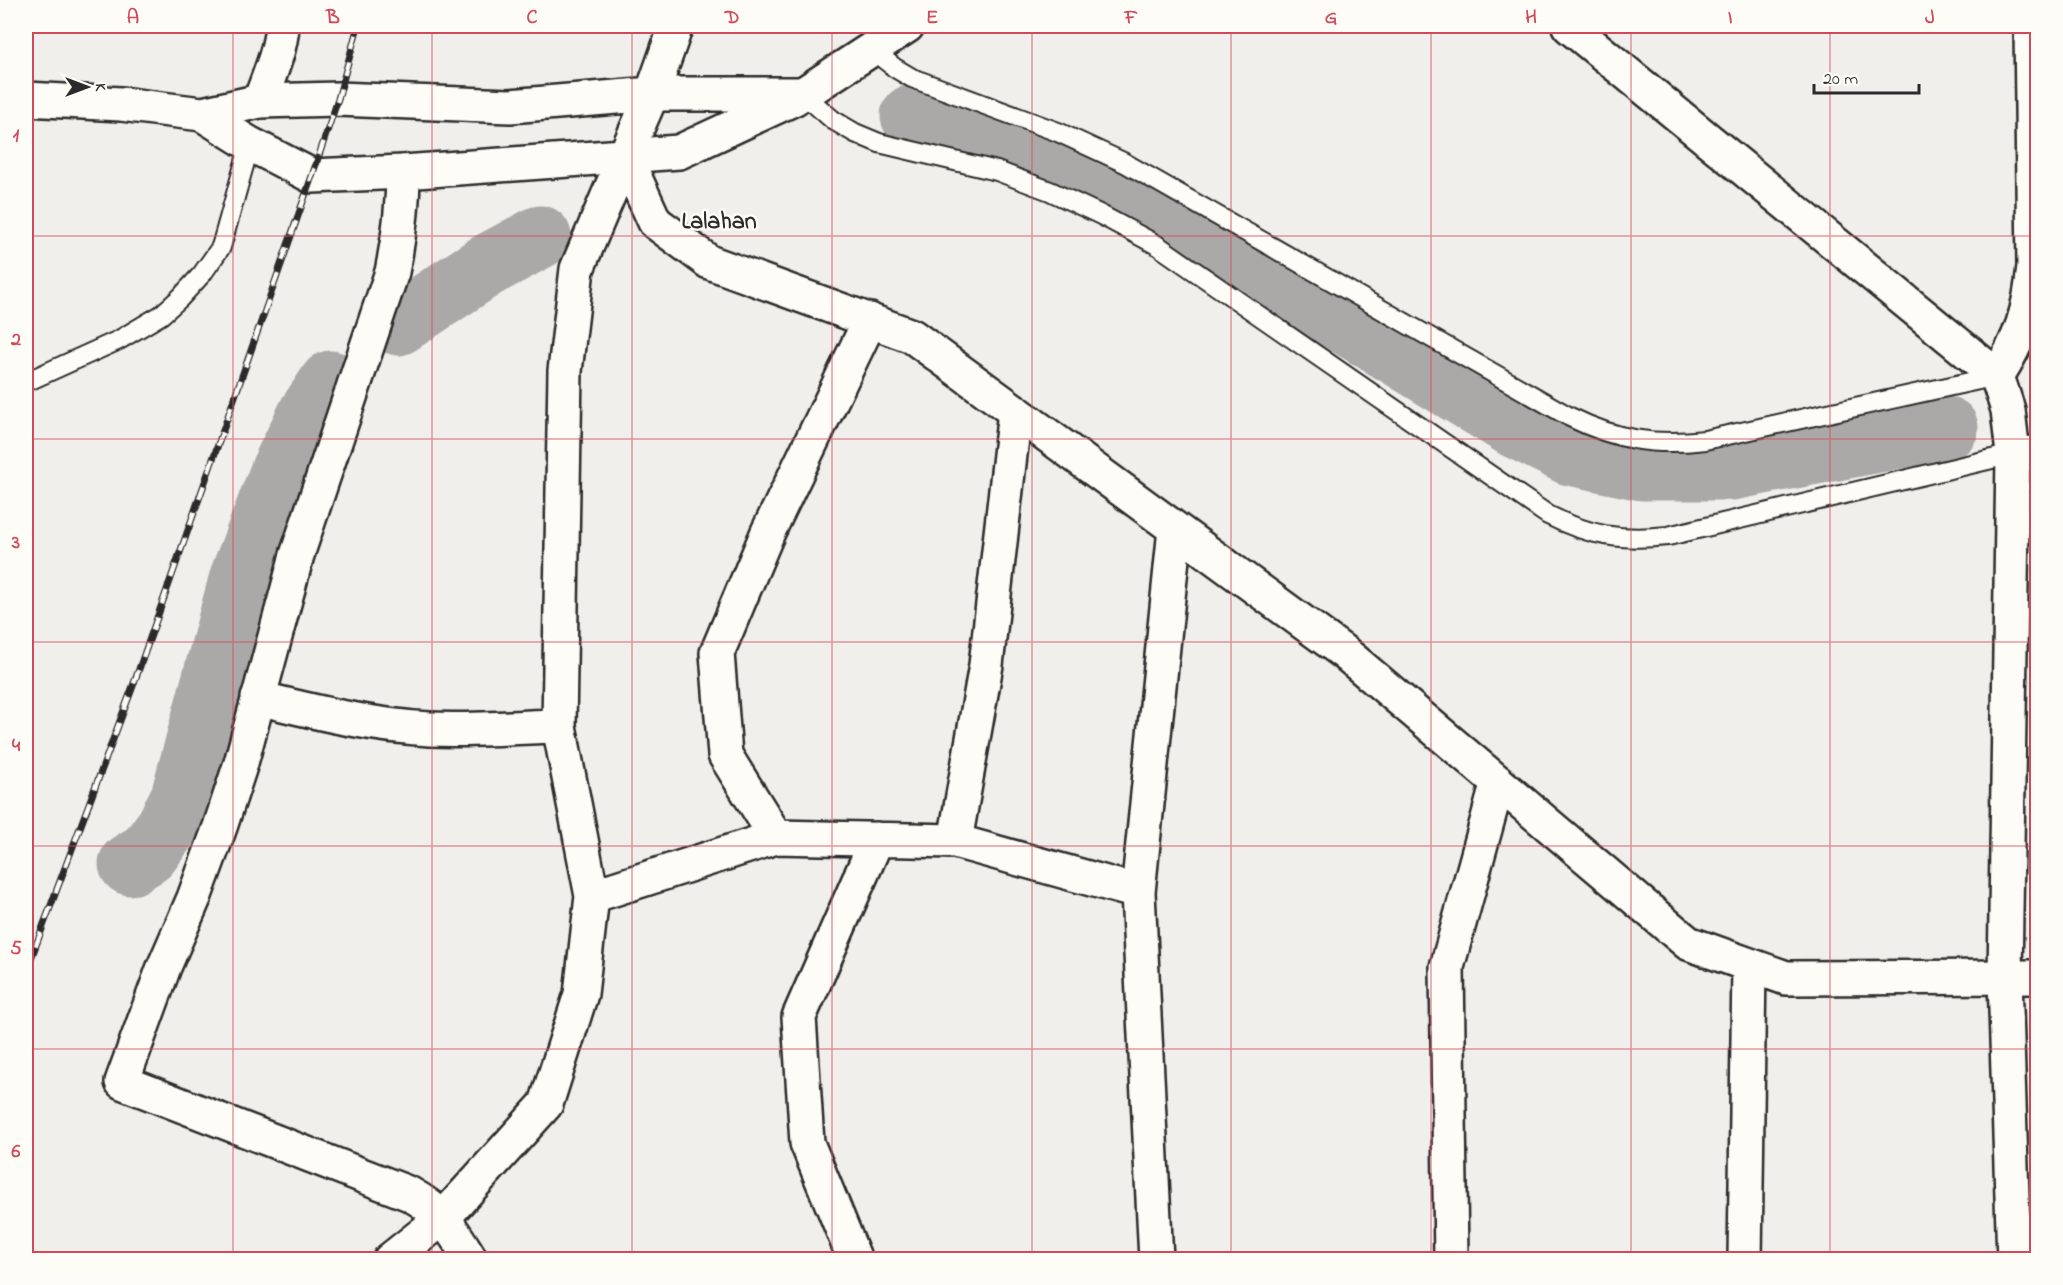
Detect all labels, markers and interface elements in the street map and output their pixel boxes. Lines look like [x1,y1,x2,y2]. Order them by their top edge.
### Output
text: A [127,4,139,33]
text: B [325,4,340,33]
text: C [527,4,538,33]
text: D [724,4,739,33]
text: E [926,4,938,33]
text: F [1124,4,1138,33]
text: G [1325,4,1338,33]
text: H [1525,4,1537,33]
text: I [1728,4,1733,33]
text: J [1925,4,1935,33]
north arrow [57,57,117,117]
scale bar [1814,57,1919,95]
text: 20 m [1823,67,1858,93]
text: K [88,83,112,92]
text: 1 [13,122,20,151]
district label: Lalahan [681,205,757,240]
text: 2 [10,326,21,355]
text: 3 [11,529,20,558]
text: 4 [12,732,21,761]
text: 5 [10,935,22,964]
text: 6 [12,1138,21,1167]

